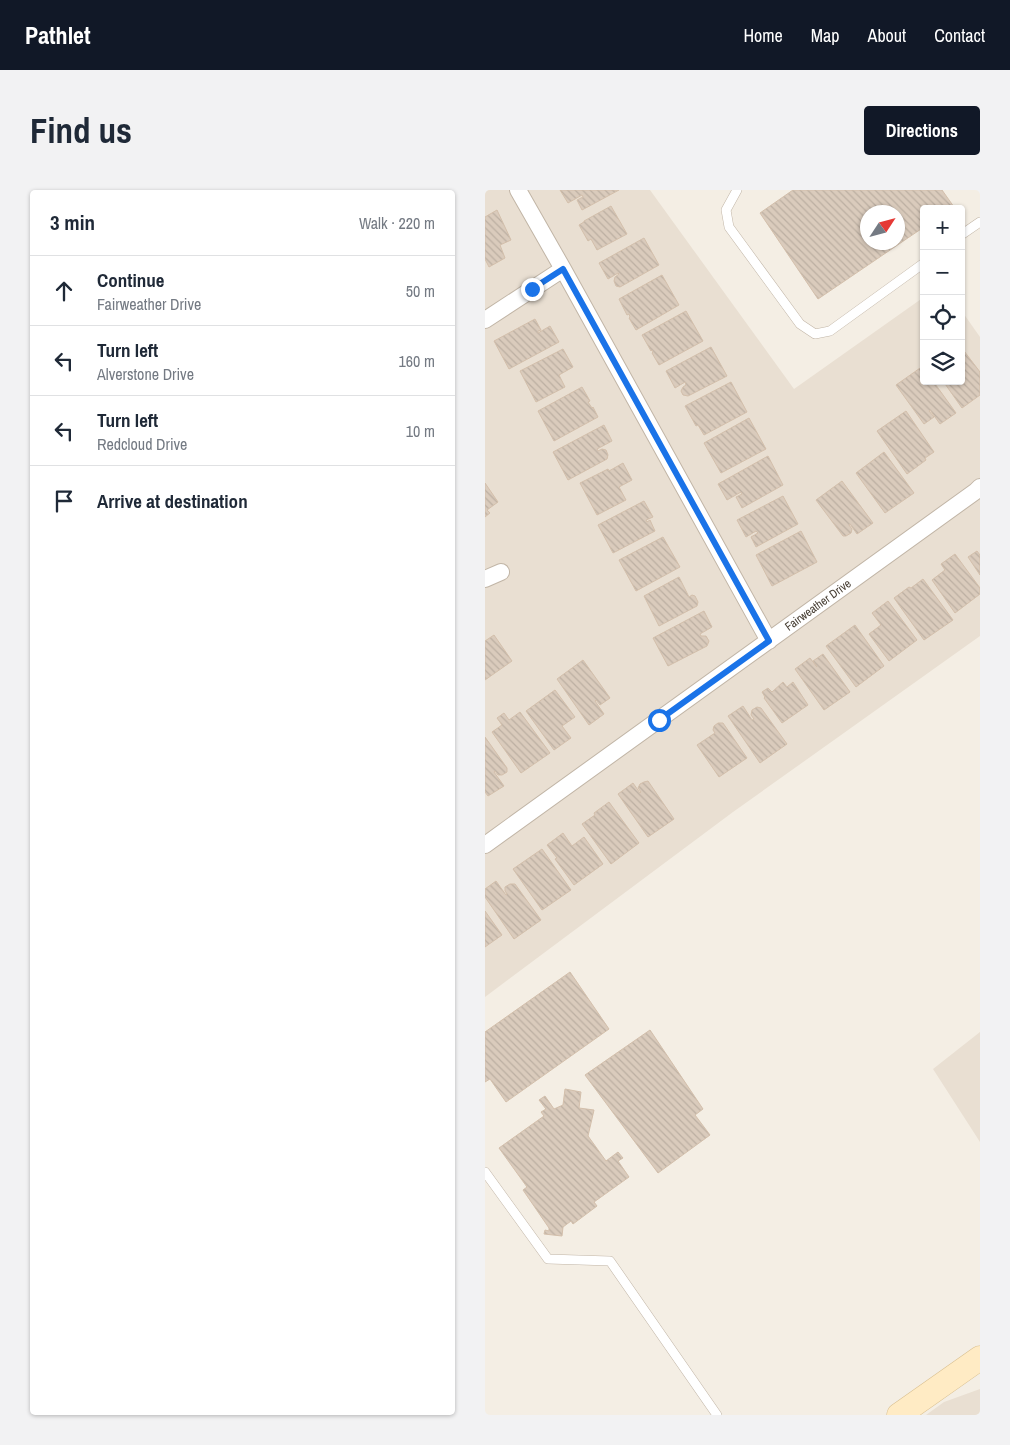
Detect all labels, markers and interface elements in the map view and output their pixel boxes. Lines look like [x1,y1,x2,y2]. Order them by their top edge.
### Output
text: Pathlet [25,19,91,51]
text: Home [743,23,783,48]
text: Map [811,23,840,48]
text: About [868,23,906,48]
text: Contact [934,23,985,48]
button: Directions [864,106,980,155]
text: Find us [30,107,132,154]
north arrow [860,205,905,250]
map controls [920,205,965,385]
button: + [920,205,965,250]
text: 3 min [50,208,95,237]
text: Walk · 220 m [359,212,435,234]
button: − [920,250,965,295]
text: Continue [97,267,165,293]
icon: ahead [50,277,78,305]
route end [521,278,544,301]
text: 50 m [406,280,435,302]
text: Fairweather Drive [97,293,201,315]
button: locate [920,295,965,340]
text: Turn left [97,337,158,363]
button: layers [920,340,965,385]
icon: left [50,347,78,375]
text: 160 m [399,350,435,372]
text: Alverstone Drive [97,363,194,385]
text: Turn left [97,407,158,433]
icon: left [50,417,78,445]
text: 10 m [406,420,435,442]
text: Redcloud Drive [97,433,187,455]
icon: arrive [50,487,78,515]
text: Arrive at destination [97,488,248,514]
street label: Fairweather Drive [782,576,854,634]
route start [648,709,671,732]

